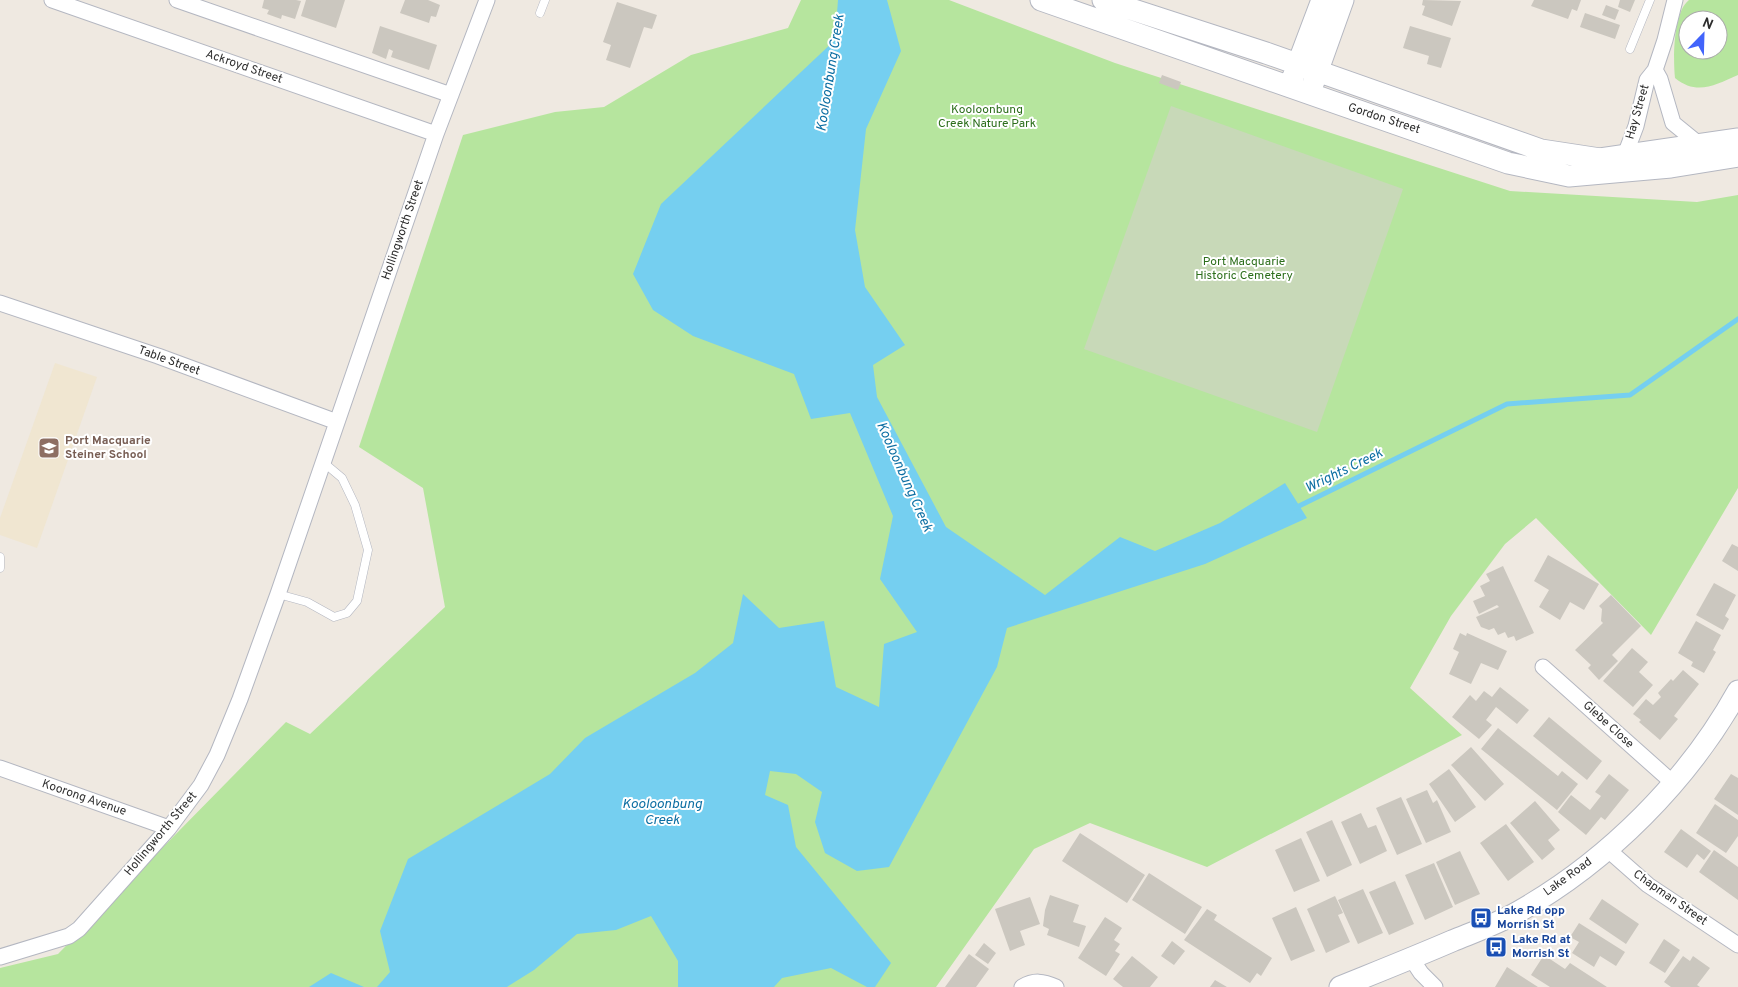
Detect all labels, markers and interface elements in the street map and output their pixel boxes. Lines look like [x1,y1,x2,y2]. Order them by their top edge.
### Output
north arrow [1678,10,1728,60]
water label: Kooloonbung Creek [813,12,849,133]
text: N [1700,15,1715,34]
street label: Ackroyd Street [203,46,285,88]
street label: Hay Street [1623,83,1653,141]
street label: Gordon Street [1346,100,1422,138]
park label: Kooloonbung Creek Nature Park [938,102,1036,132]
street label: Hollingworth Street [378,178,428,282]
park label: Port Macquarie Historic Cemetery [1195,254,1293,284]
street label: Table Street [136,342,202,380]
water label: Kooloonbung Creek [872,419,936,535]
place label: Port Macquarie Steiner School [65,433,151,463]
school or university icon: Port Macquarie Steiner School [37,436,61,460]
water label: Wrights Creek [1302,444,1386,497]
street label: Glebe Close [1579,698,1637,752]
street label: Koorong Avenue [40,776,128,820]
street label: Hollingworth Street [121,789,201,879]
water label: Kooloonbung Creek [622,796,702,829]
street label: Lake Road [1541,854,1595,900]
street label: Chapman Street [1630,866,1710,930]
place label: Lake Rd opp Morrish St [1497,903,1565,933]
bus stop icon: Lake Rd opp Morrish St [1469,906,1493,930]
place label: Lake Rd at Morrish St [1512,932,1571,962]
bus stop icon: Lake Rd at Morrish St [1484,935,1508,959]

